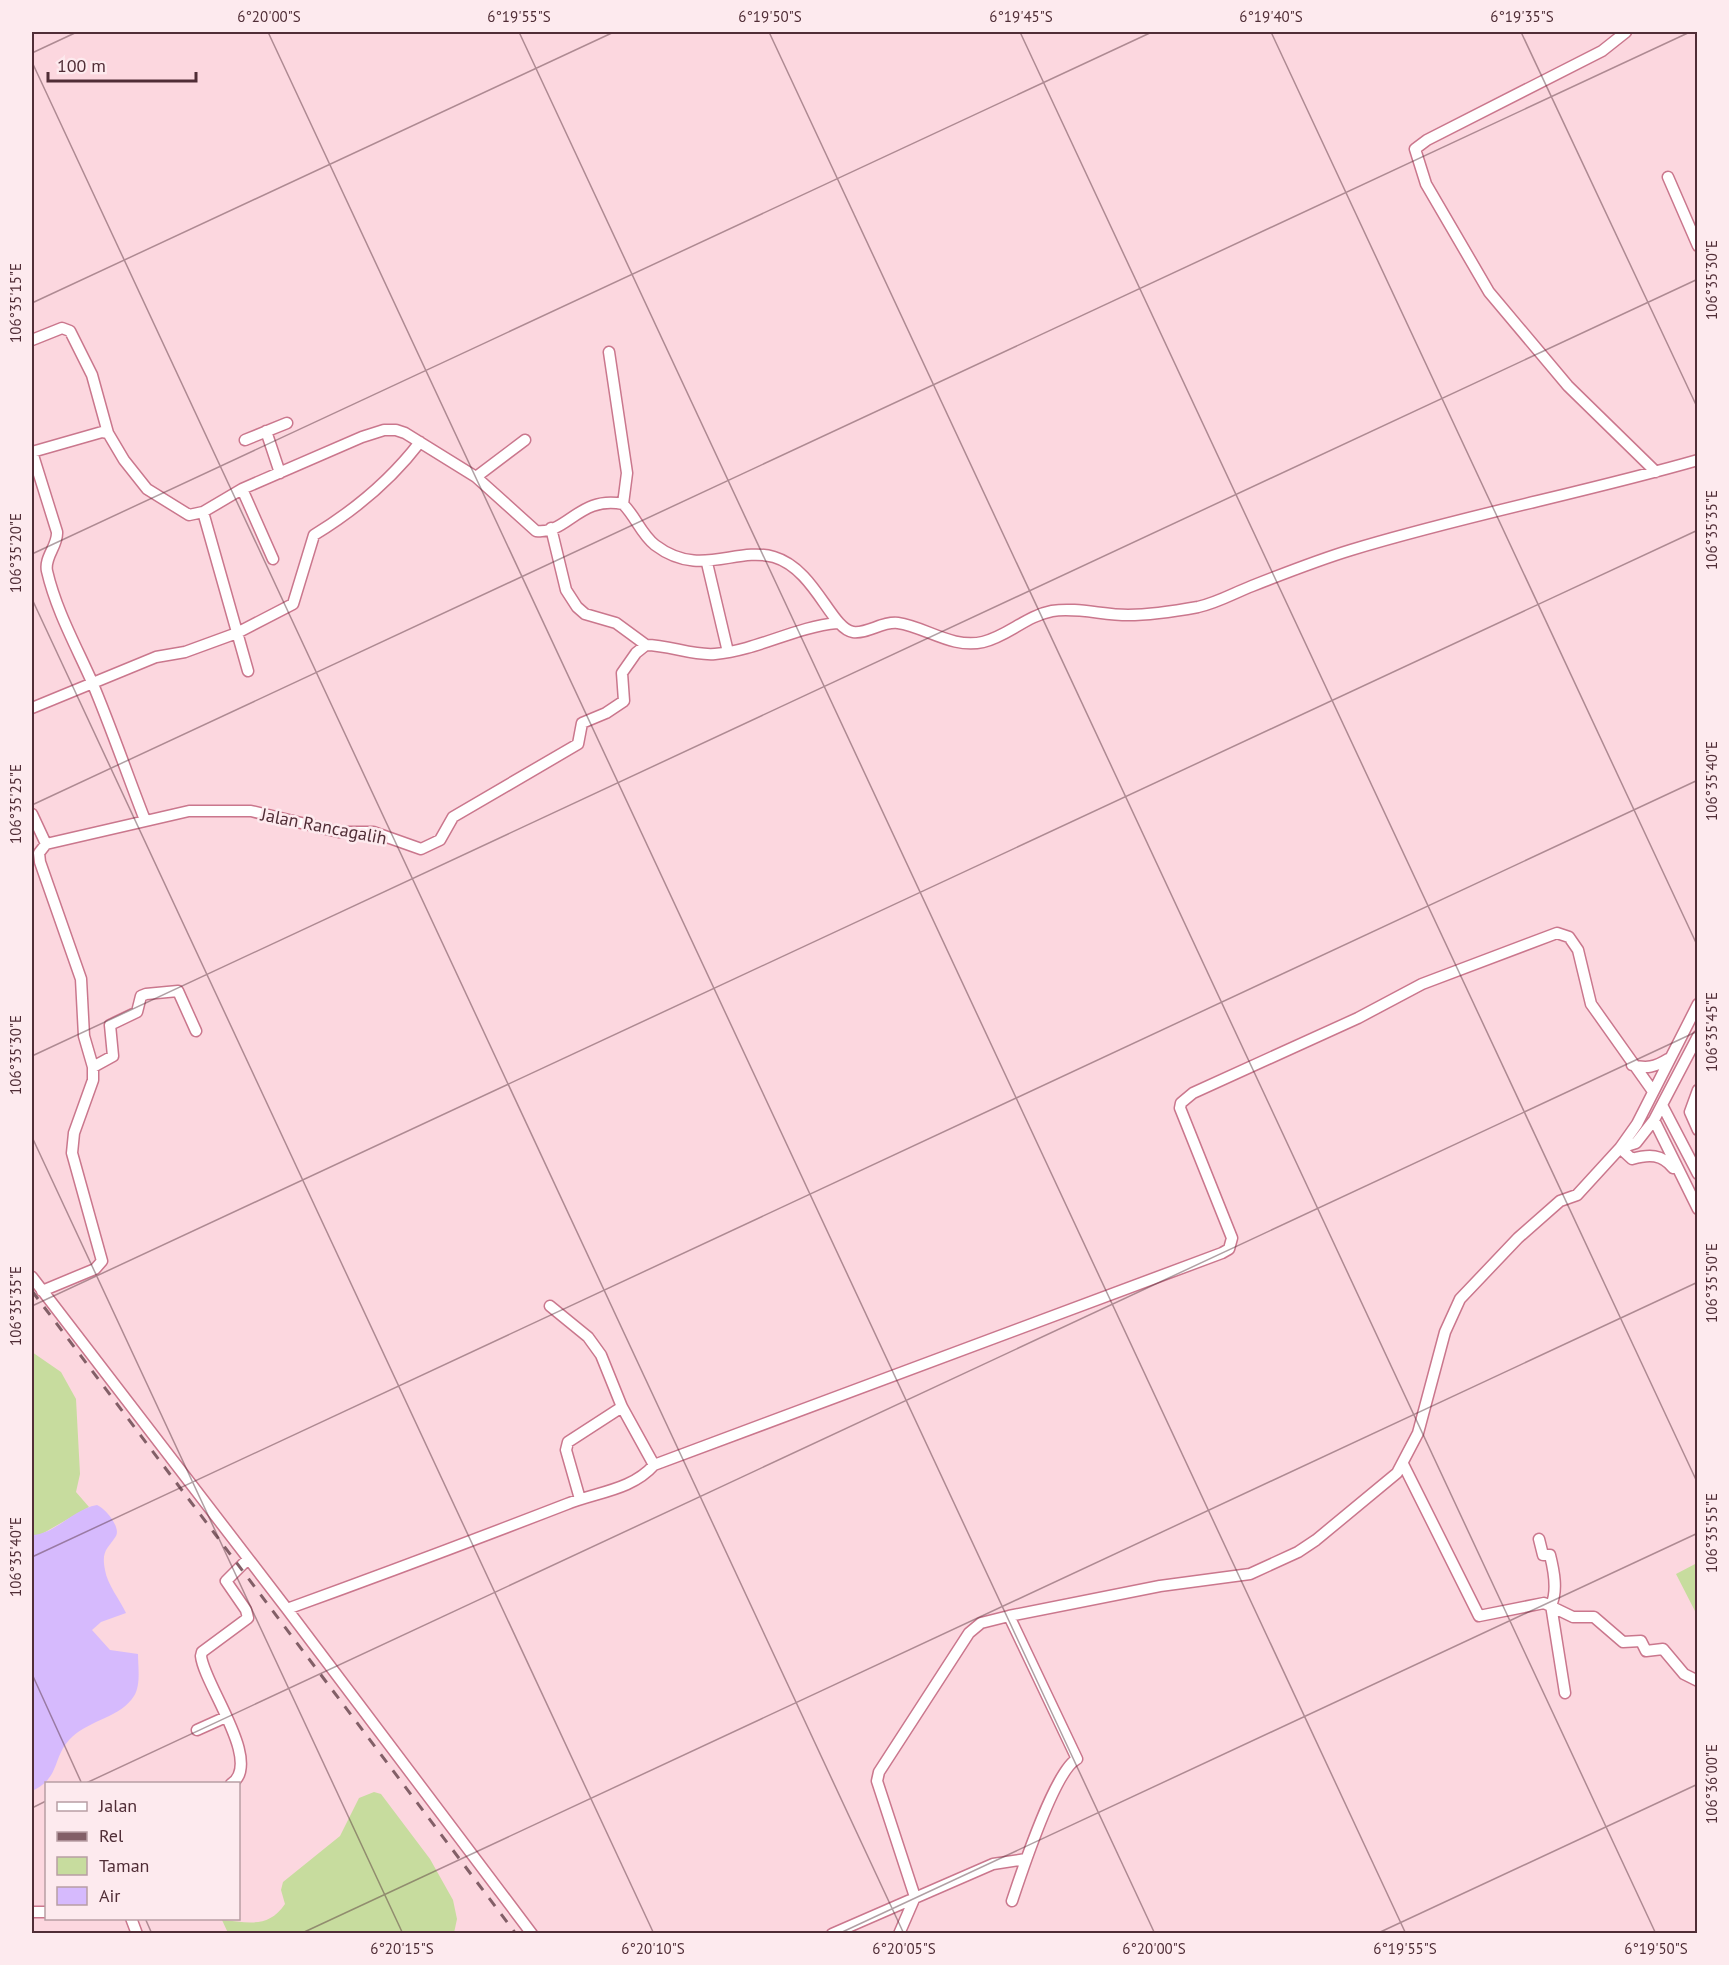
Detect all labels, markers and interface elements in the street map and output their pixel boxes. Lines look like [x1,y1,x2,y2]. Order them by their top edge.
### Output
text: 6°20'00"S [237,7,301,26]
text: 6°19'55"S [487,7,551,26]
text: 6°19'50"S [738,7,802,26]
text: 6°19'45"S [989,7,1053,26]
text: 6°19'40"S [1239,7,1303,26]
text: 6°19'35"S [1490,7,1554,26]
scale bar [48,45,196,83]
text: 100 m [57,54,106,77]
text: 106°35'30"E [1702,240,1721,320]
text: 106°35'15"E [6,263,25,343]
text: 106°35'35"E [1702,490,1721,570]
text: 106°35'20"E [6,513,25,593]
text: 106°35'40"E [1702,741,1721,821]
text: 106°35'25"E [6,764,25,844]
street label: Jalan Rancagalih [258,802,389,849]
text: 106°35'45"E [1702,992,1721,1072]
text: 106°35'30"E [6,1015,25,1095]
text: 106°35'50"E [1702,1243,1721,1323]
text: 106°35'35"E [6,1266,25,1346]
text: 106°35'55"E [1702,1493,1721,1573]
text: 106°35'40"E [6,1517,25,1597]
text: 106°36'00"E [1702,1744,1721,1824]
legend [45,1782,240,1920]
text: Jalan [98,1794,137,1817]
text: Rel [99,1824,124,1847]
text: Taman [99,1854,149,1877]
text: Air [99,1884,120,1907]
text: 6°20'15"S [370,1939,434,1958]
text: 6°20'10"S [621,1939,685,1958]
text: 6°20'05"S [872,1939,936,1958]
text: 6°20'00"S [1122,1939,1186,1958]
text: 6°19'55"S [1373,1939,1437,1958]
text: 6°19'50"S [1624,1939,1688,1958]

